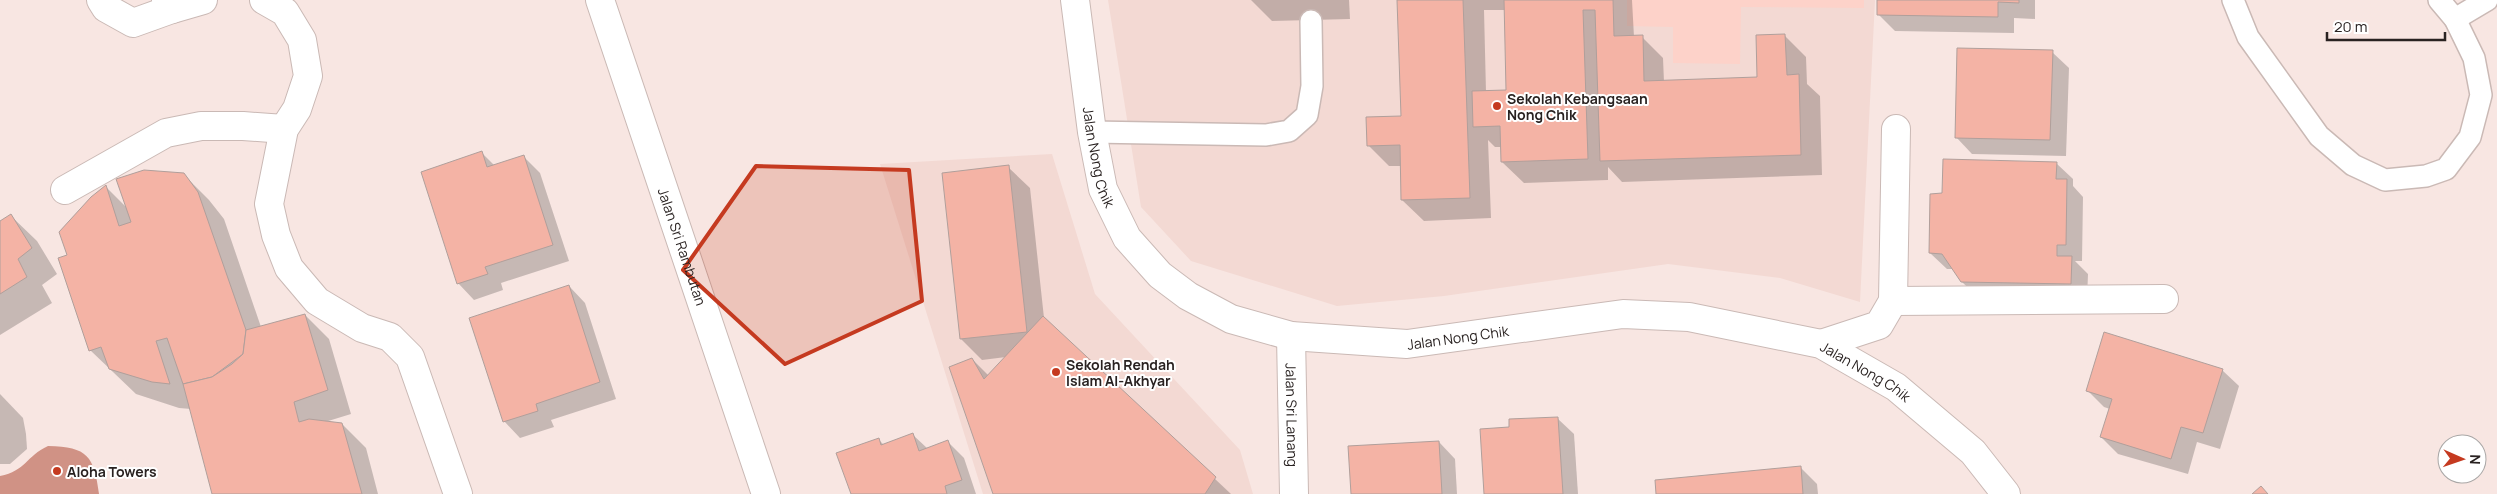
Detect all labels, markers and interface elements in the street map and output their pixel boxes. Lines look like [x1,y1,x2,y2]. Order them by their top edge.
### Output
scale bar [2327,10,2444,42]
text: 20 m [2334,16,2367,37]
place label: Sekolah Kebangsaan Nong Chik [1507,89,1648,124]
marker: Sekolah Kebangsaan Nong Chik [1491,100,1503,112]
street label: Jalan Nong Chik [1079,106,1120,211]
street label: Jalan Sri Rambutan [654,185,711,308]
street label: Jalan Nong Chik [1406,320,1511,353]
street label: Jalan Nong Chik [1817,336,1916,406]
place label: Sekolah Rendah Islam Al-Akhyar [1066,355,1175,390]
street label: Jalan Sri Lanang [1282,363,1303,467]
marker: Sekolah Rendah Islam Al-Akhyar [1050,366,1062,378]
north arrow [2437,434,2487,484]
text: N [2466,454,2485,465]
place label: Aloha Towers [67,462,157,481]
marker: Aloha Towers [51,465,63,477]

